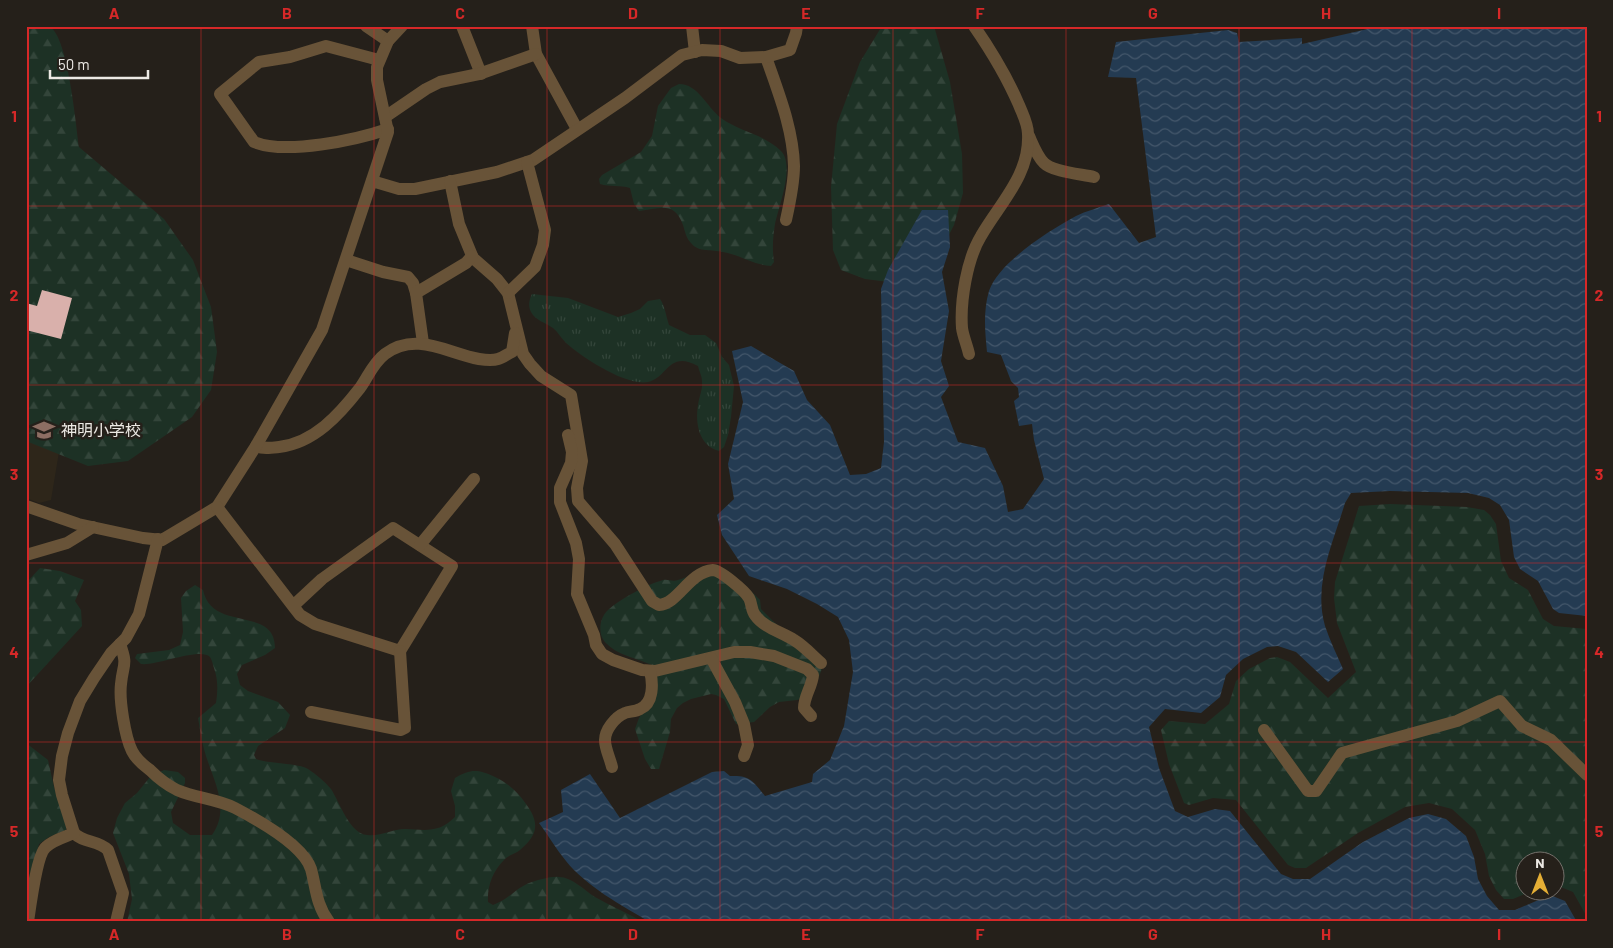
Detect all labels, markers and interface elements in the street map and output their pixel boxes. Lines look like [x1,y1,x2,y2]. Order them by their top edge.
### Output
text: A [109,3,120,22]
text: B [282,3,292,22]
text: C [455,3,465,22]
text: D [628,3,638,22]
text: E [801,3,811,22]
text: F [976,3,985,22]
text: G [1148,3,1158,22]
text: H [1321,3,1331,22]
text: I [1497,3,1501,22]
scale bar [50,48,148,80]
text: 50 m [58,55,90,73]
text: 1 [11,106,17,125]
text: 1 [1596,106,1602,125]
text: 2 [10,285,19,304]
text: 2 [1595,285,1604,304]
school or university icon: 神明小学校 [31,417,57,443]
place label: 神明小学校 [61,420,141,439]
text: 3 [10,464,18,483]
text: 3 [1595,464,1603,483]
text: 4 [9,642,19,661]
text: 4 [1594,642,1604,661]
text: 5 [10,821,19,840]
text: 5 [1595,821,1604,840]
north arrow [1516,850,1566,900]
text: N [1535,854,1545,871]
text: A [109,924,120,943]
text: B [282,924,292,943]
text: C [455,924,465,943]
text: D [628,924,638,943]
text: E [801,924,811,943]
text: F [976,924,985,943]
text: G [1148,924,1158,943]
text: H [1321,924,1331,943]
text: I [1497,924,1501,943]

